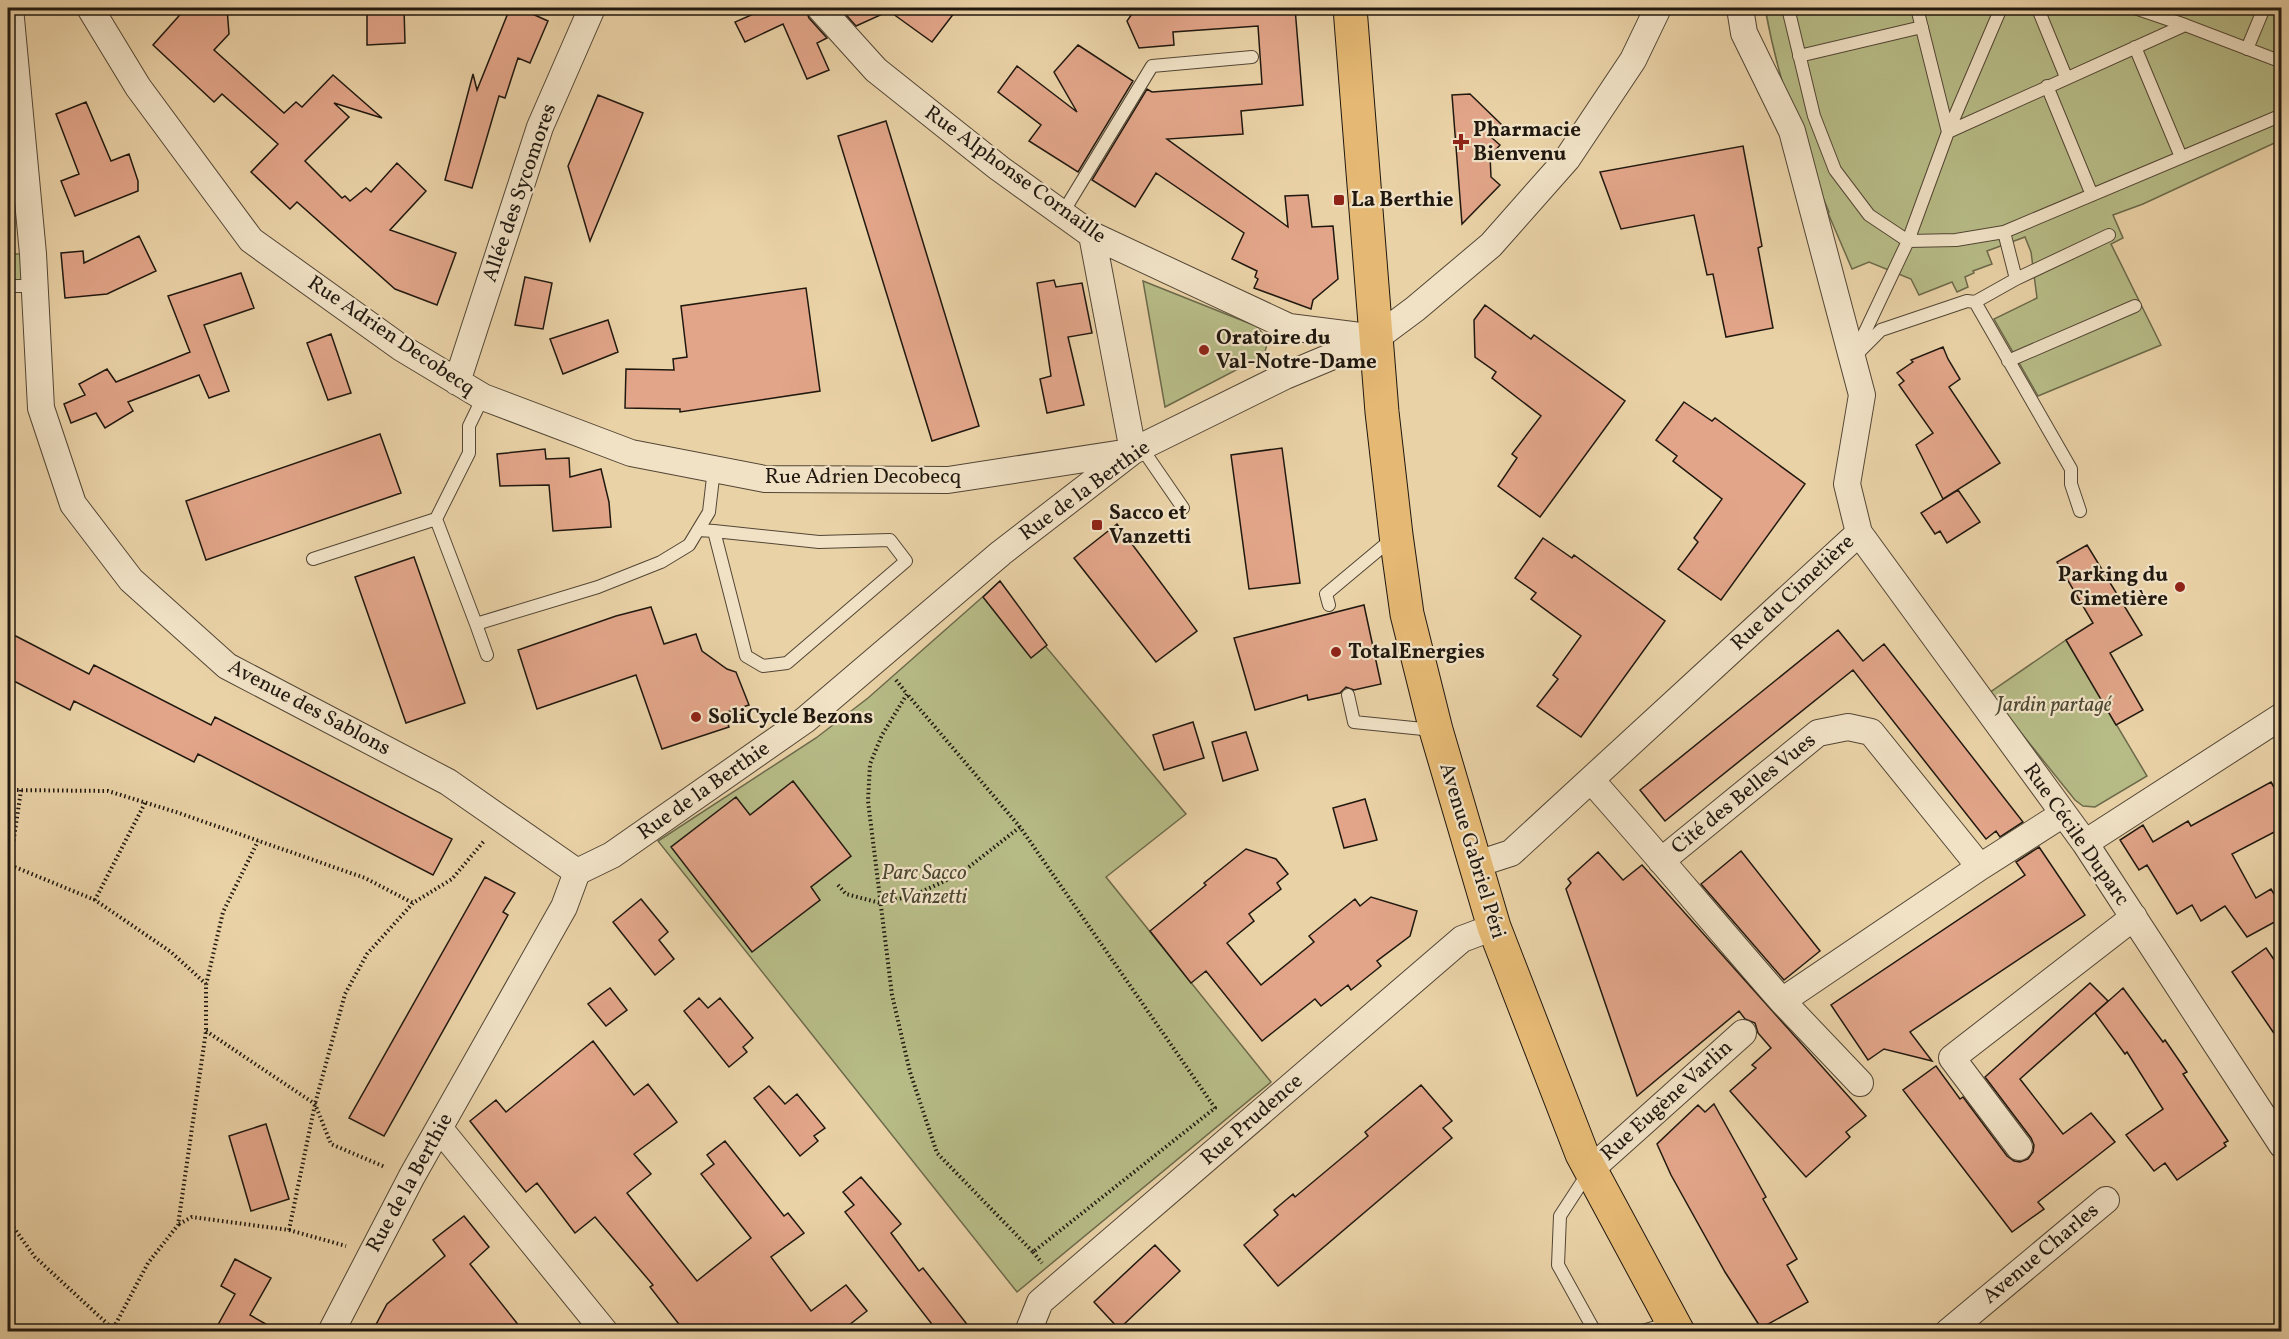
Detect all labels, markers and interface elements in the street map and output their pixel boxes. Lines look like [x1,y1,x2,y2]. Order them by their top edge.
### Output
street label: Rue Alphonse Cornaille [918,99,1112,251]
street label: Allée des Sycomores [476,100,564,286]
place label: Pharmacie Bienvenu [1473,116,1581,169]
marker: Pharmacie Bienvenu [1454,135,1468,149]
place label: La Berthie [1351,186,1454,215]
marker: La Berthie [1332,193,1346,207]
street label: Rue Adrien Decobecq [302,269,481,403]
place label: Oratoire du Val-Notre-Dame [1216,324,1377,377]
marker: Oratoire du Val-Notre-Dame [1197,343,1211,357]
street label: Rue de la Berthie [1014,434,1156,548]
street label: Rue Adrien Decobecq [765,463,962,492]
place label: Sacco et Vanzetti [1109,499,1192,552]
marker: Sacco et Vanzetti [1090,518,1104,532]
street label: Rue du Cimetière [1725,528,1861,658]
place label: Parking du Cimetière [2058,561,2168,614]
marker: Parking du Cimetière [2173,580,2187,594]
place label: TotalEnergies [1348,638,1485,667]
marker: TotalEnergies [1329,645,1343,659]
street label: Avenue des Sablons [223,653,395,763]
park label: Jardin partagé [1995,691,2113,720]
place label: SoliCycle Bezons [708,703,873,732]
marker: SoliCycle Bezons [689,710,703,724]
street label: Cité des Belles Vues [1665,727,1823,861]
street label: Rue de la Berthie [632,735,776,847]
street label: Rue Cécile Duparc [2016,758,2136,912]
street label: Avenue Gabriel Péri [1431,759,1513,943]
park label: Parc Sacco et Vanzetti [881,859,968,912]
street label: Rue Eugène Varlin [1595,1034,1739,1168]
street label: Rue Prudence [1195,1067,1309,1173]
street label: Rue de la Berthie [360,1108,460,1258]
street label: Avenue Charles [1977,1197,2105,1311]

